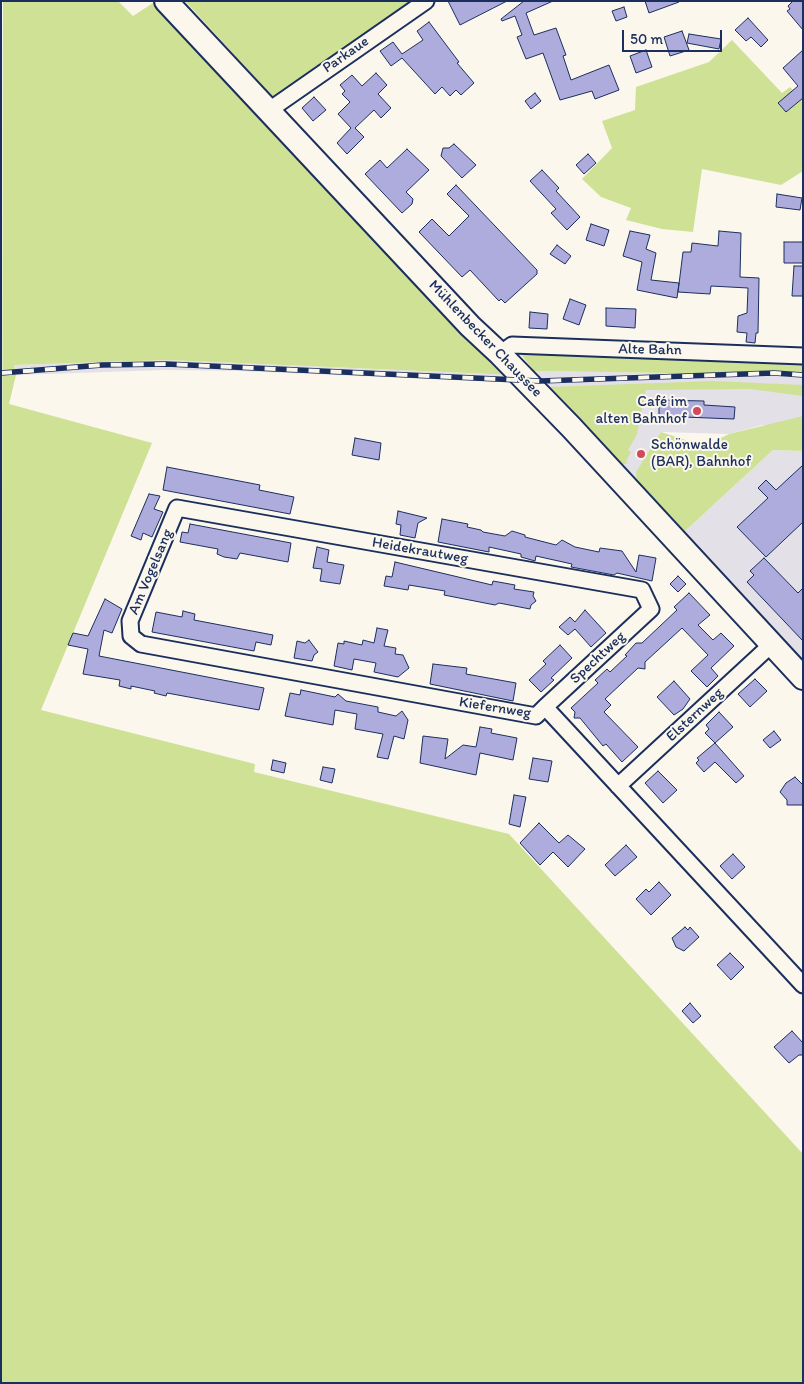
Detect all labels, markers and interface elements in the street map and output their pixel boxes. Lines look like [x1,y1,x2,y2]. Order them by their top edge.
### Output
scale bar [624,20,724,52]
text: 50 m [630,30,663,48]
street label: Parkaue [319,33,373,77]
street label: Mühlenbecker Chaussee [424,277,546,401]
street label: Alte Bahn [618,340,682,360]
place label: Café im alten Bahnhof [595,393,687,428]
marker: Café im alten Bahnhof [691,405,703,417]
place label: Schönwalde (BAR), Bahnhof [651,436,751,471]
marker: Schönwalde (BAR), Bahnhof [635,448,647,460]
street label: Am Vogelsang [125,527,177,617]
street label: Heidekrautweg [371,534,469,568]
street label: Spechtweg [567,628,629,688]
street label: Elsternweg [663,684,727,746]
street label: Kiefernweg [458,693,532,723]

